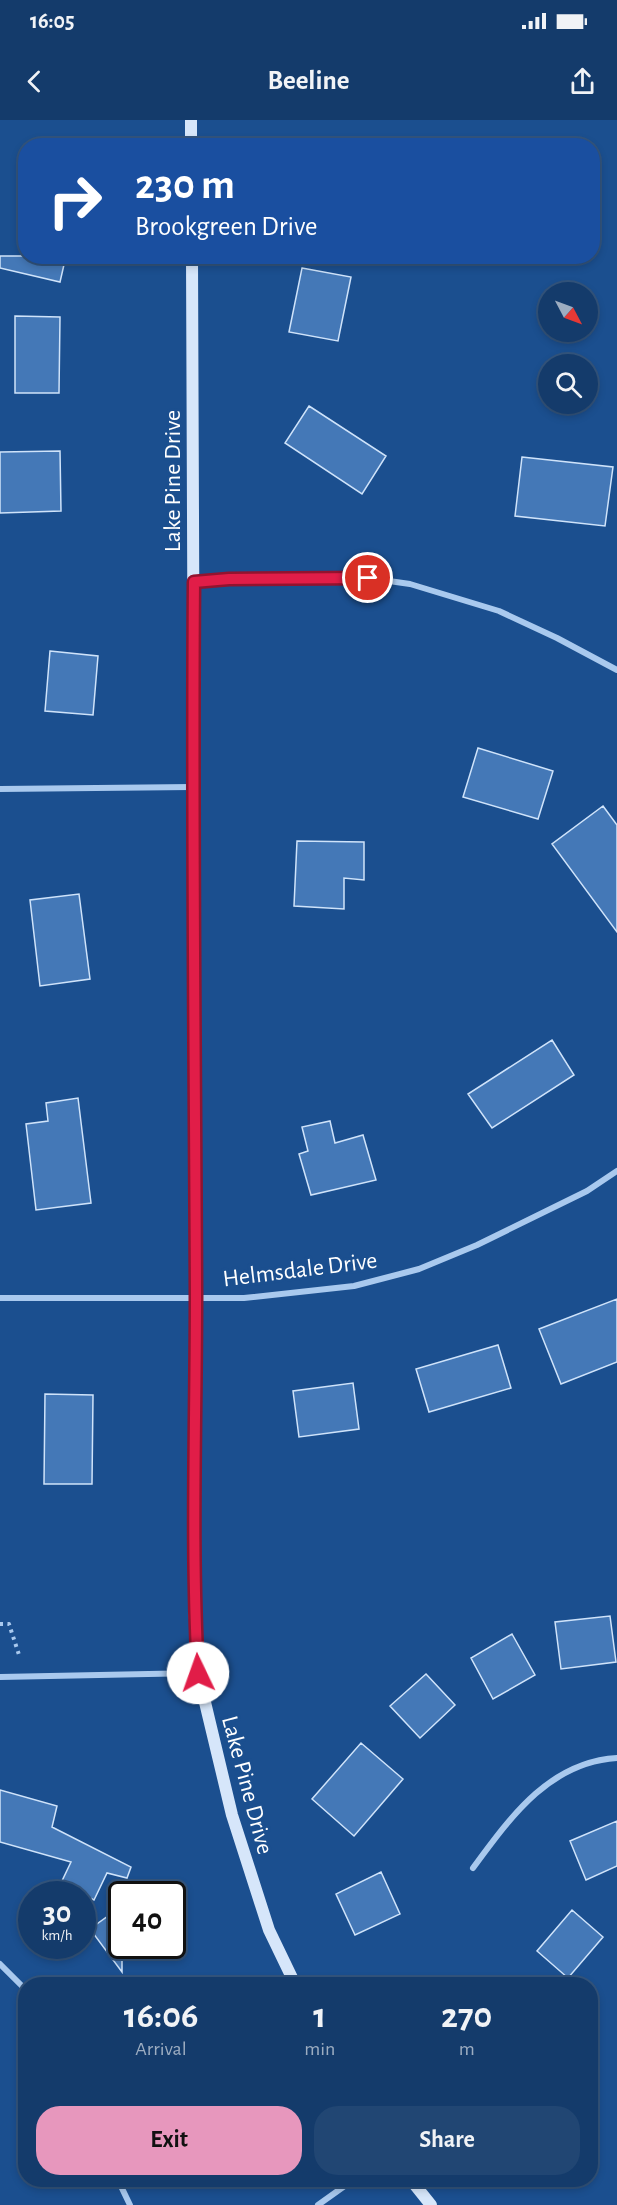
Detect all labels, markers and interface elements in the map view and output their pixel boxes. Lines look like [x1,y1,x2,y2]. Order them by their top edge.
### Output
text: 16:05 [30,10,75,32]
icon: back [18,65,51,98]
icon: share [566,65,599,98]
text: Beeline [267,67,350,94]
icon: right [36,162,114,240]
text: 230 m [135,164,235,206]
text: Brookgreen Drive [135,213,318,240]
north arrow [538,282,598,342]
map controls [538,282,598,414]
button: search [538,354,598,414]
street label: Lake Pine Drive [161,410,185,552]
pin [342,552,393,603]
icon: arrive [351,561,384,594]
street label: Helmsdale Drive [222,1249,379,1291]
position arrow [166,1641,230,1705]
street label: Lake Pine Drive [217,1713,277,1857]
speed limit sign: 40 [108,1881,186,1959]
text: 30 [43,1898,71,1928]
text: km/h [42,1928,72,1943]
text: 16:06 [124,1998,198,2034]
text: 1 [313,1998,326,2034]
text: 270 [441,1998,492,2034]
text: Arrival [135,2039,187,2059]
text: min [304,2039,335,2059]
text: m [459,2039,475,2059]
button: Exit [36,2106,302,2175]
button: Share [314,2106,580,2175]

